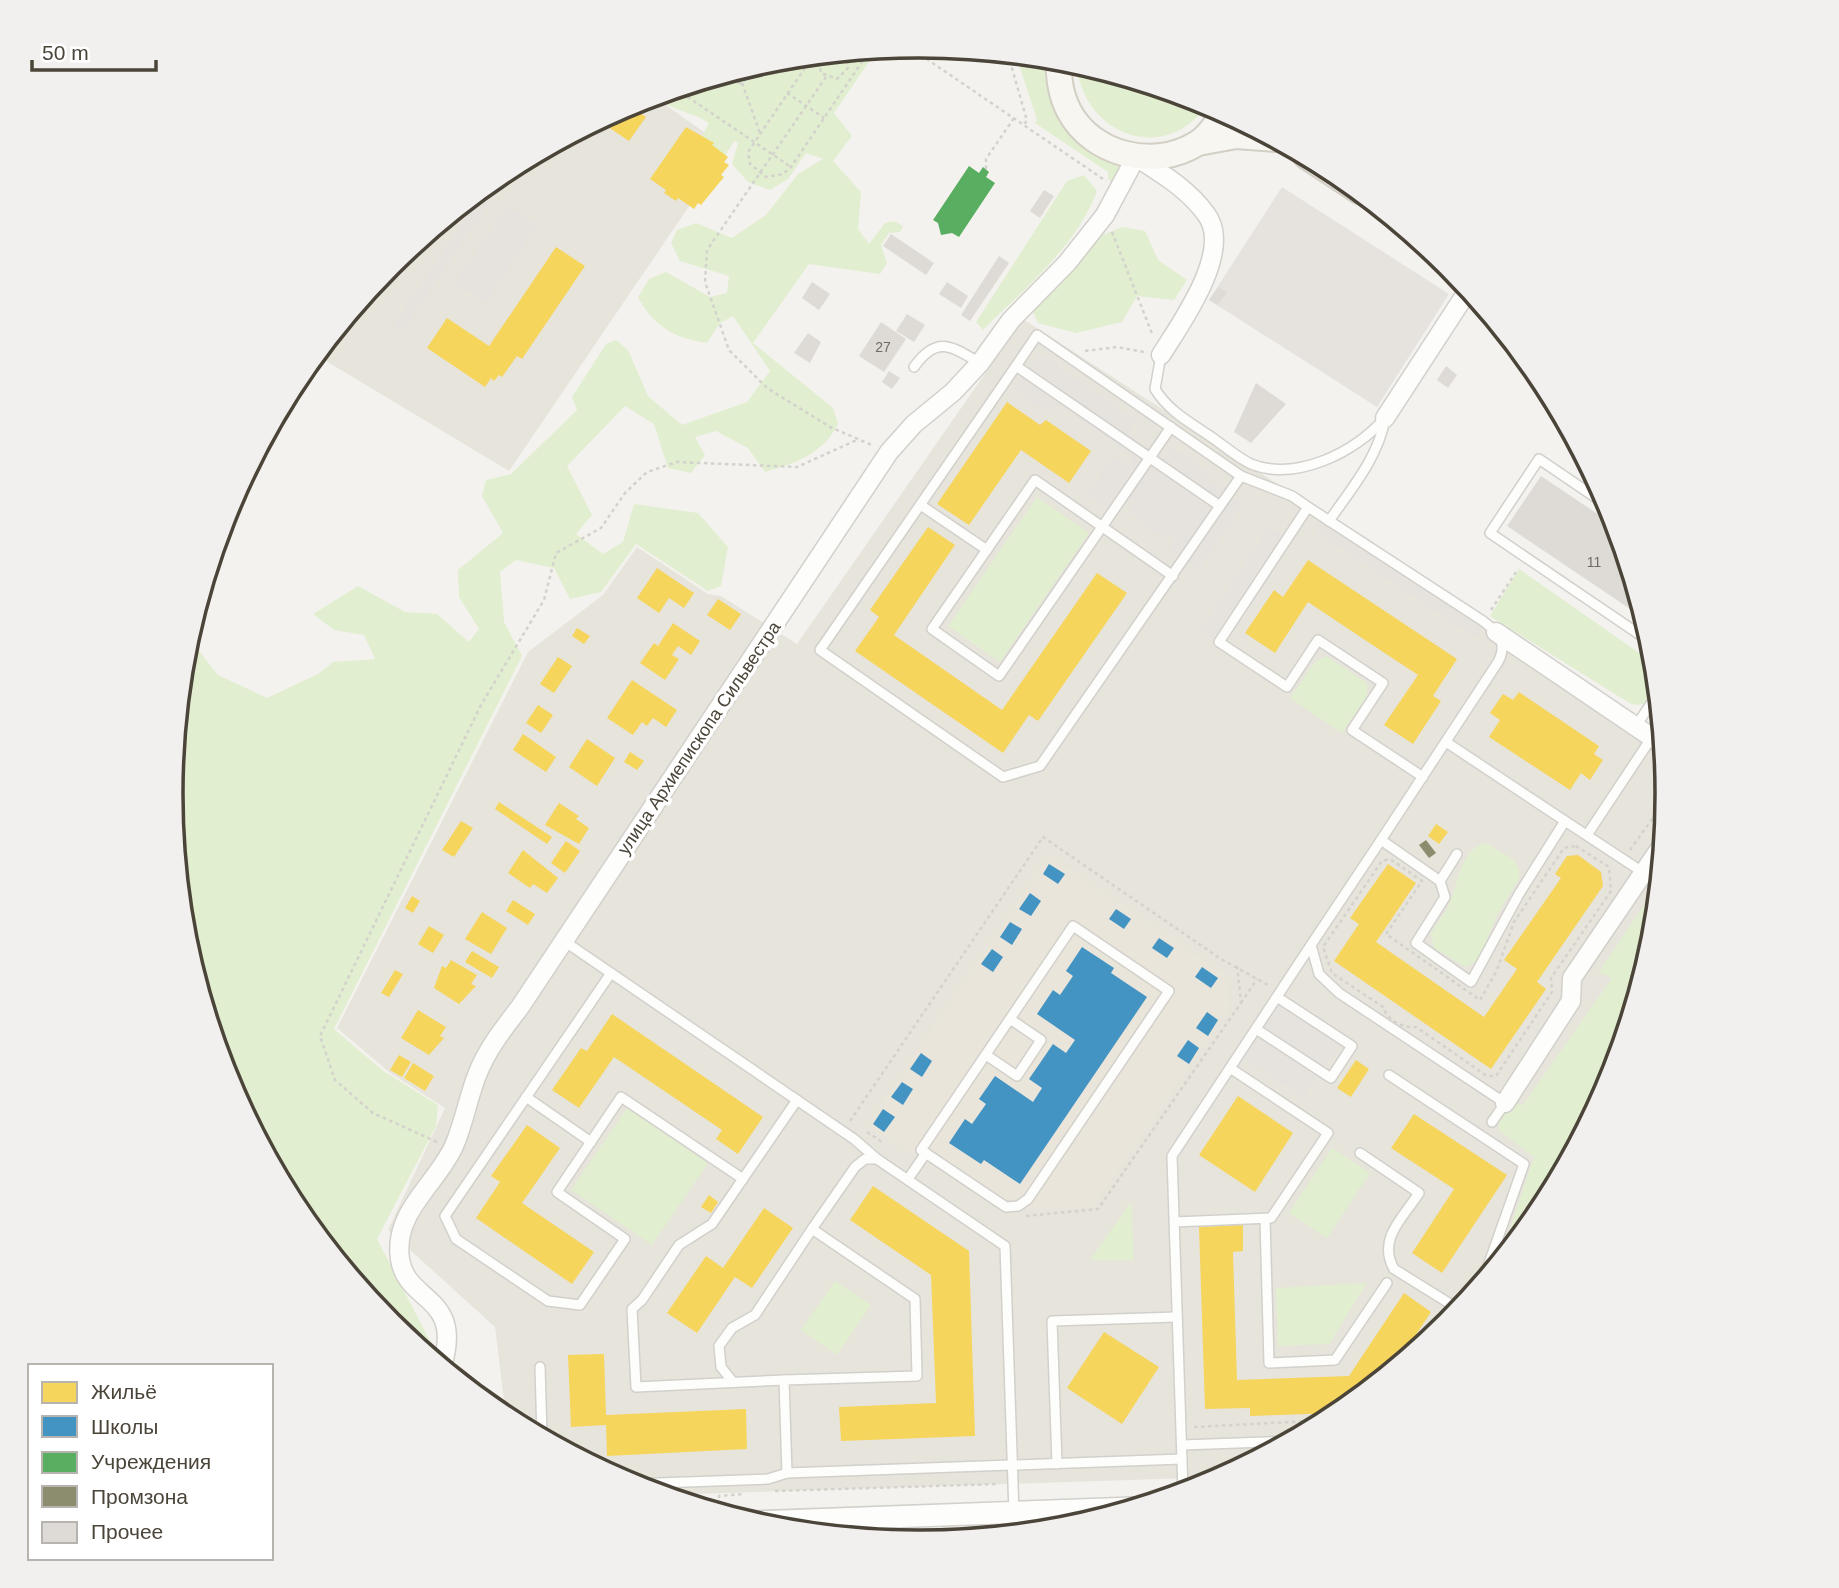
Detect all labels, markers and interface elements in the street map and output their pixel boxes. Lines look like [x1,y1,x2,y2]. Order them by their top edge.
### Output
scale bar [32,28,156,72]
text: 50 m [42,41,89,64]
house number: 27 [875,339,891,355]
house number: 11 [1587,554,1601,570]
street label: улица Архиепископа Сильвестра [613,617,785,858]
legend [28,1364,273,1560]
text: Жильё [91,1380,157,1403]
text: Школы [91,1415,158,1438]
text: Учреждения [91,1450,211,1473]
text: Промзона [91,1485,188,1508]
text: Прочее [91,1520,163,1543]

